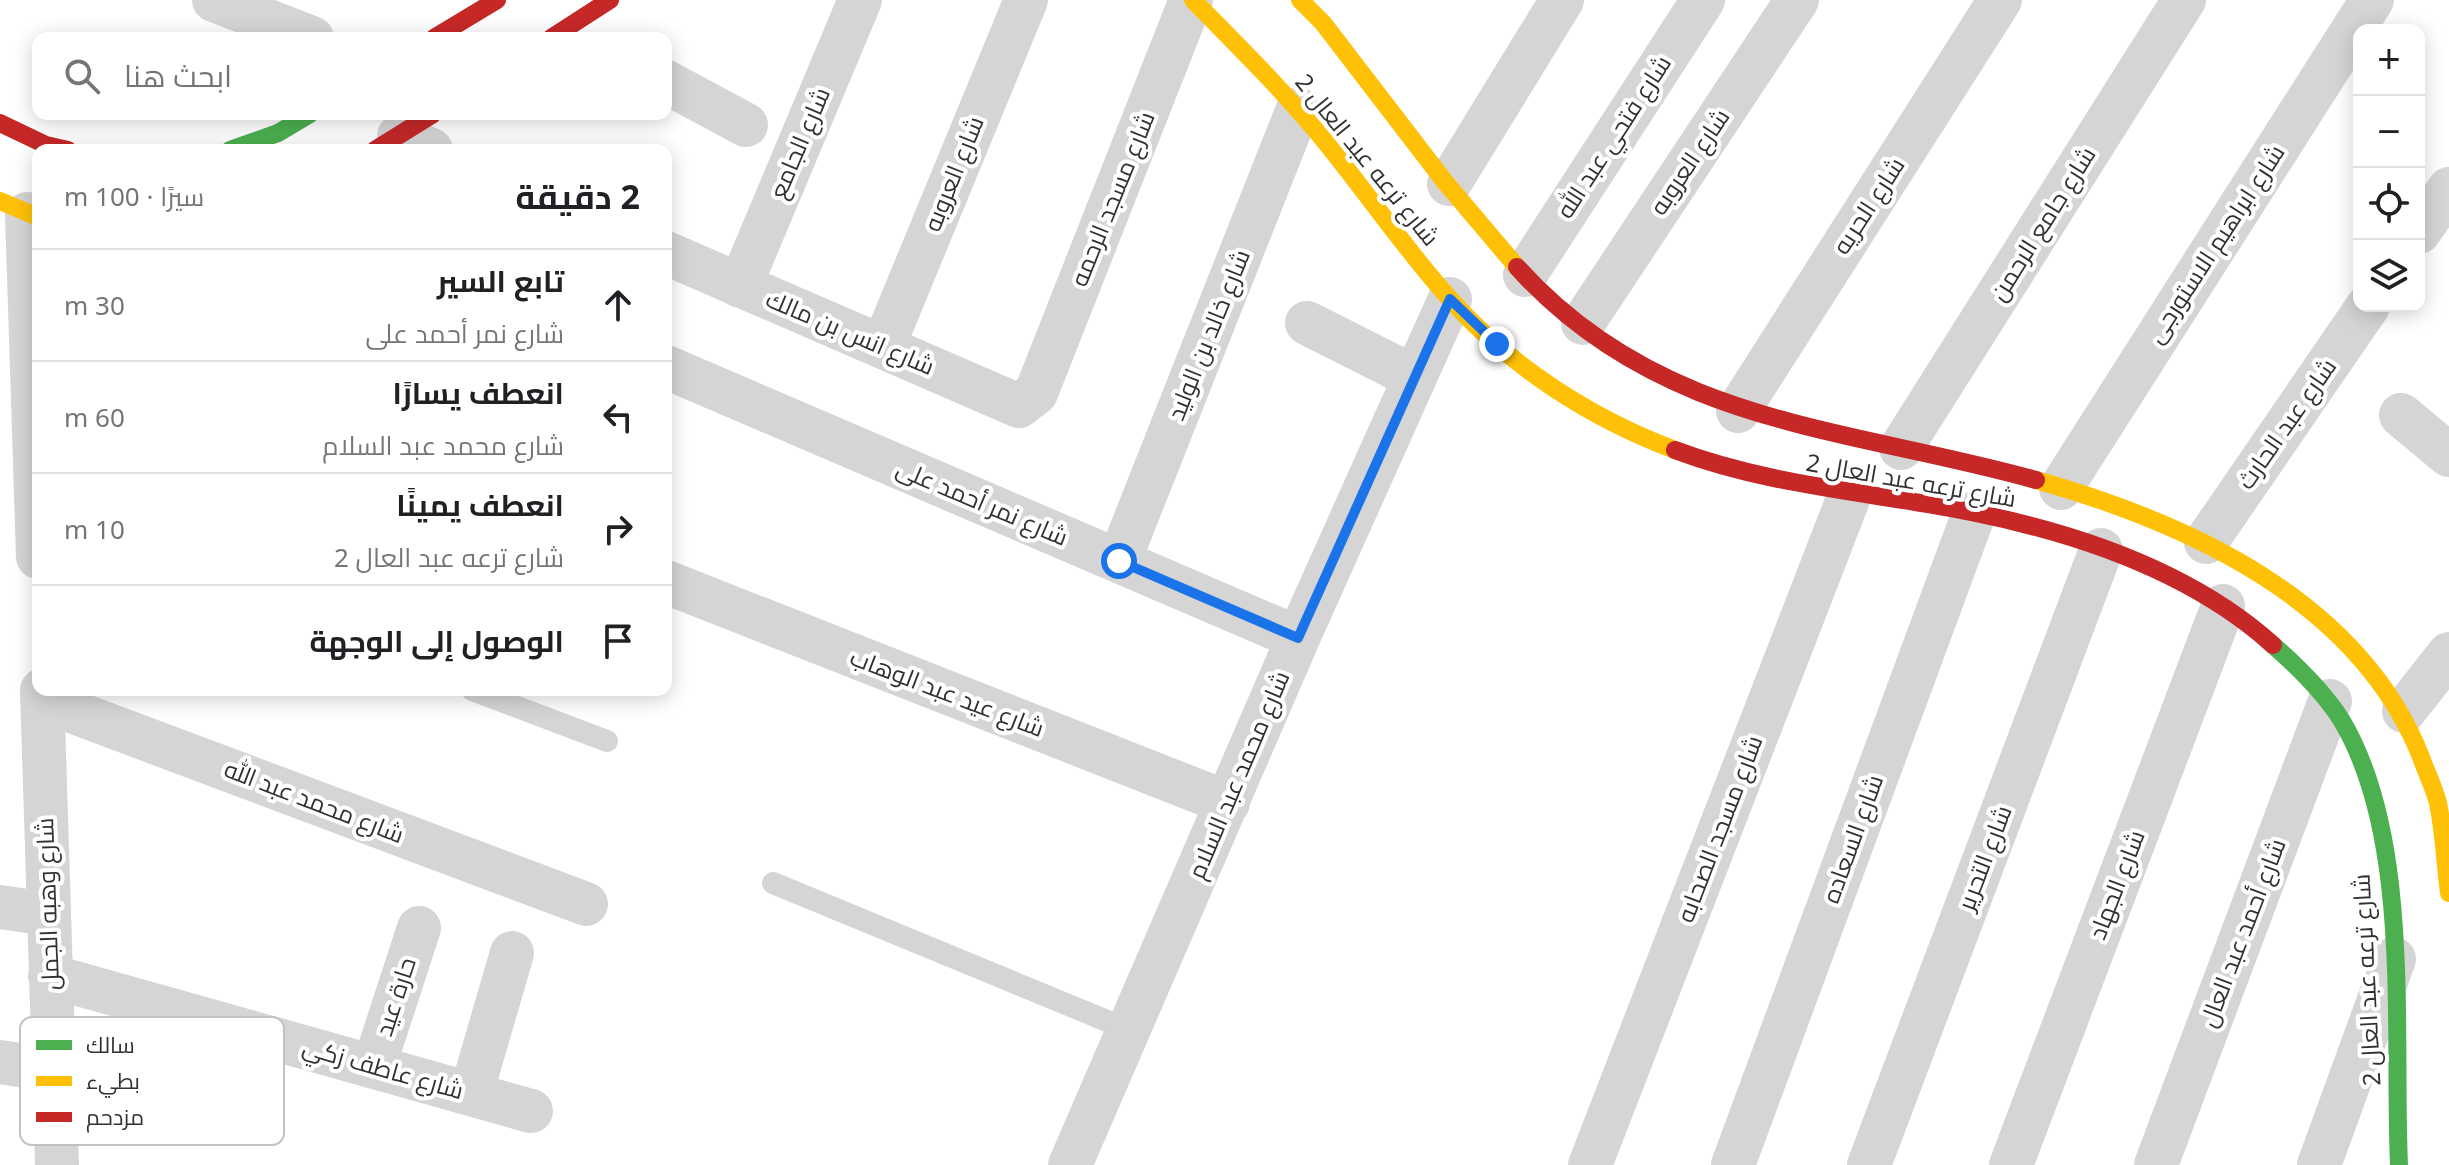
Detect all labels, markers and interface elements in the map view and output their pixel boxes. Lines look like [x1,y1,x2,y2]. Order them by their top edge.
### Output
map controls [2353,24,2425,312]
button: + [2353,24,2425,96]
search box [32,32,672,120]
street label: شارع فتحي عبد الله [1548,48,1681,226]
icon: search [60,54,104,98]
text: ابحث هنا [124,55,232,96]
street label: شارع ترعه عبد العال 2 [1288,66,1448,253]
street label: شارع الجامع [760,82,838,204]
button: − [2353,96,2425,168]
street label: شارع العروبه [1641,102,1737,221]
street label: شارع مسجد الرحمه [1061,106,1163,291]
street label: شارع العروبه [915,111,992,236]
street label: شارع ابراهيم الاستورجى [2138,137,2292,350]
street label: شارع جامع الرحمن [1981,140,2103,307]
street label: شارع الحريه [1824,150,1912,261]
button: locate [2353,168,2425,240]
text: 2 دقيقة [516,173,640,219]
text: سيرًا · 100 m [64,178,204,214]
button: layers [2353,240,2425,312]
street label: شارع خالد بن الوليد [1158,244,1258,425]
text: تابع السير [437,260,564,301]
street label: شارع انس بن مالك [761,281,940,383]
icon: ahead [596,283,640,327]
text: 30 m [64,287,125,323]
text: شارع نمر أحمد على [365,315,564,351]
route end [1479,326,1515,362]
street label: شارع عبد الحارث [2228,351,2344,496]
text: انعطف يسارًا [393,372,564,413]
icon: left [596,395,640,439]
text: 60 m [64,399,125,435]
text: شارع محمد عبد السلام [322,427,564,463]
street label: شارع ترعه عبد العال 2 [1804,445,2019,515]
street label: شارع نمر أحمد على [891,451,1073,554]
text: انعطف يمينًا [396,484,564,525]
icon: right [596,507,640,551]
text: 10 m [64,511,125,547]
text: شارع ترعه عبد العال 2 [334,539,564,575]
route start [1101,543,1137,579]
icon: arrive [596,619,640,663]
text: الوصول إلى الوجهة [309,620,564,661]
street label: شارع عيد عبد الوهاب [845,639,1049,745]
street label: شارع محمد عبد السلام [1179,665,1297,884]
street label: شارع مسجد الصحابه [1668,730,1770,927]
street label: شارع محمد عبد الله [220,751,409,851]
street label: شارع السعاده [1813,770,1891,908]
street label: شارع التحرير [1948,800,2020,917]
street label: شارع وهبه الجمل [27,817,67,991]
street label: شارع الجهاد [2080,825,2153,944]
street label: شارع أحمد عبد العال [2190,833,2294,1032]
street label: شارع ترعه عبد العال 2 [2343,873,2389,1087]
street label: حارة عيد [366,953,423,1040]
legend [20,1017,284,1145]
text: سالك [86,1029,135,1059]
street label: شارع عاطف زكي [298,1029,468,1110]
text: بطيء [86,1065,140,1098]
text: مزدحم [86,1101,144,1133]

